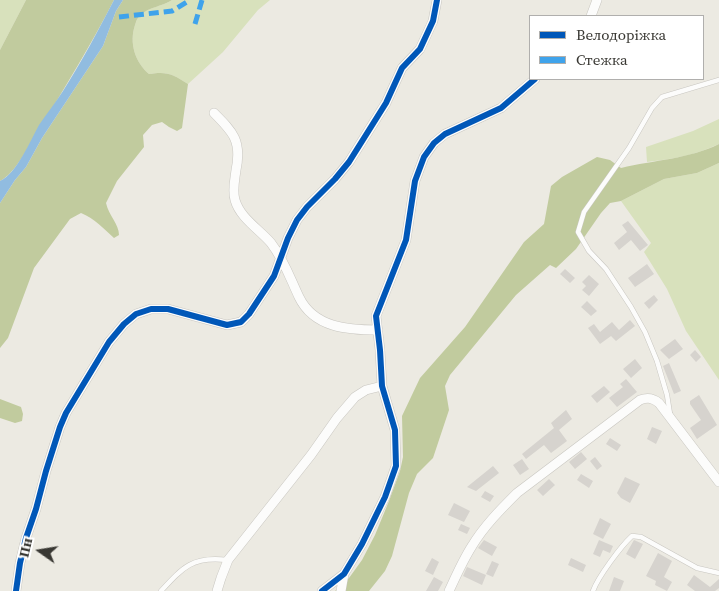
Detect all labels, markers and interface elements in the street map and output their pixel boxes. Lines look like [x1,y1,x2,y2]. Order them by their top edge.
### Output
legend [529,15,704,80]
text: Велодоріжка [576,24,666,45]
text: Стежка [576,49,628,70]
north arrow [15,526,65,576]
text: Пн [13,536,37,559]

